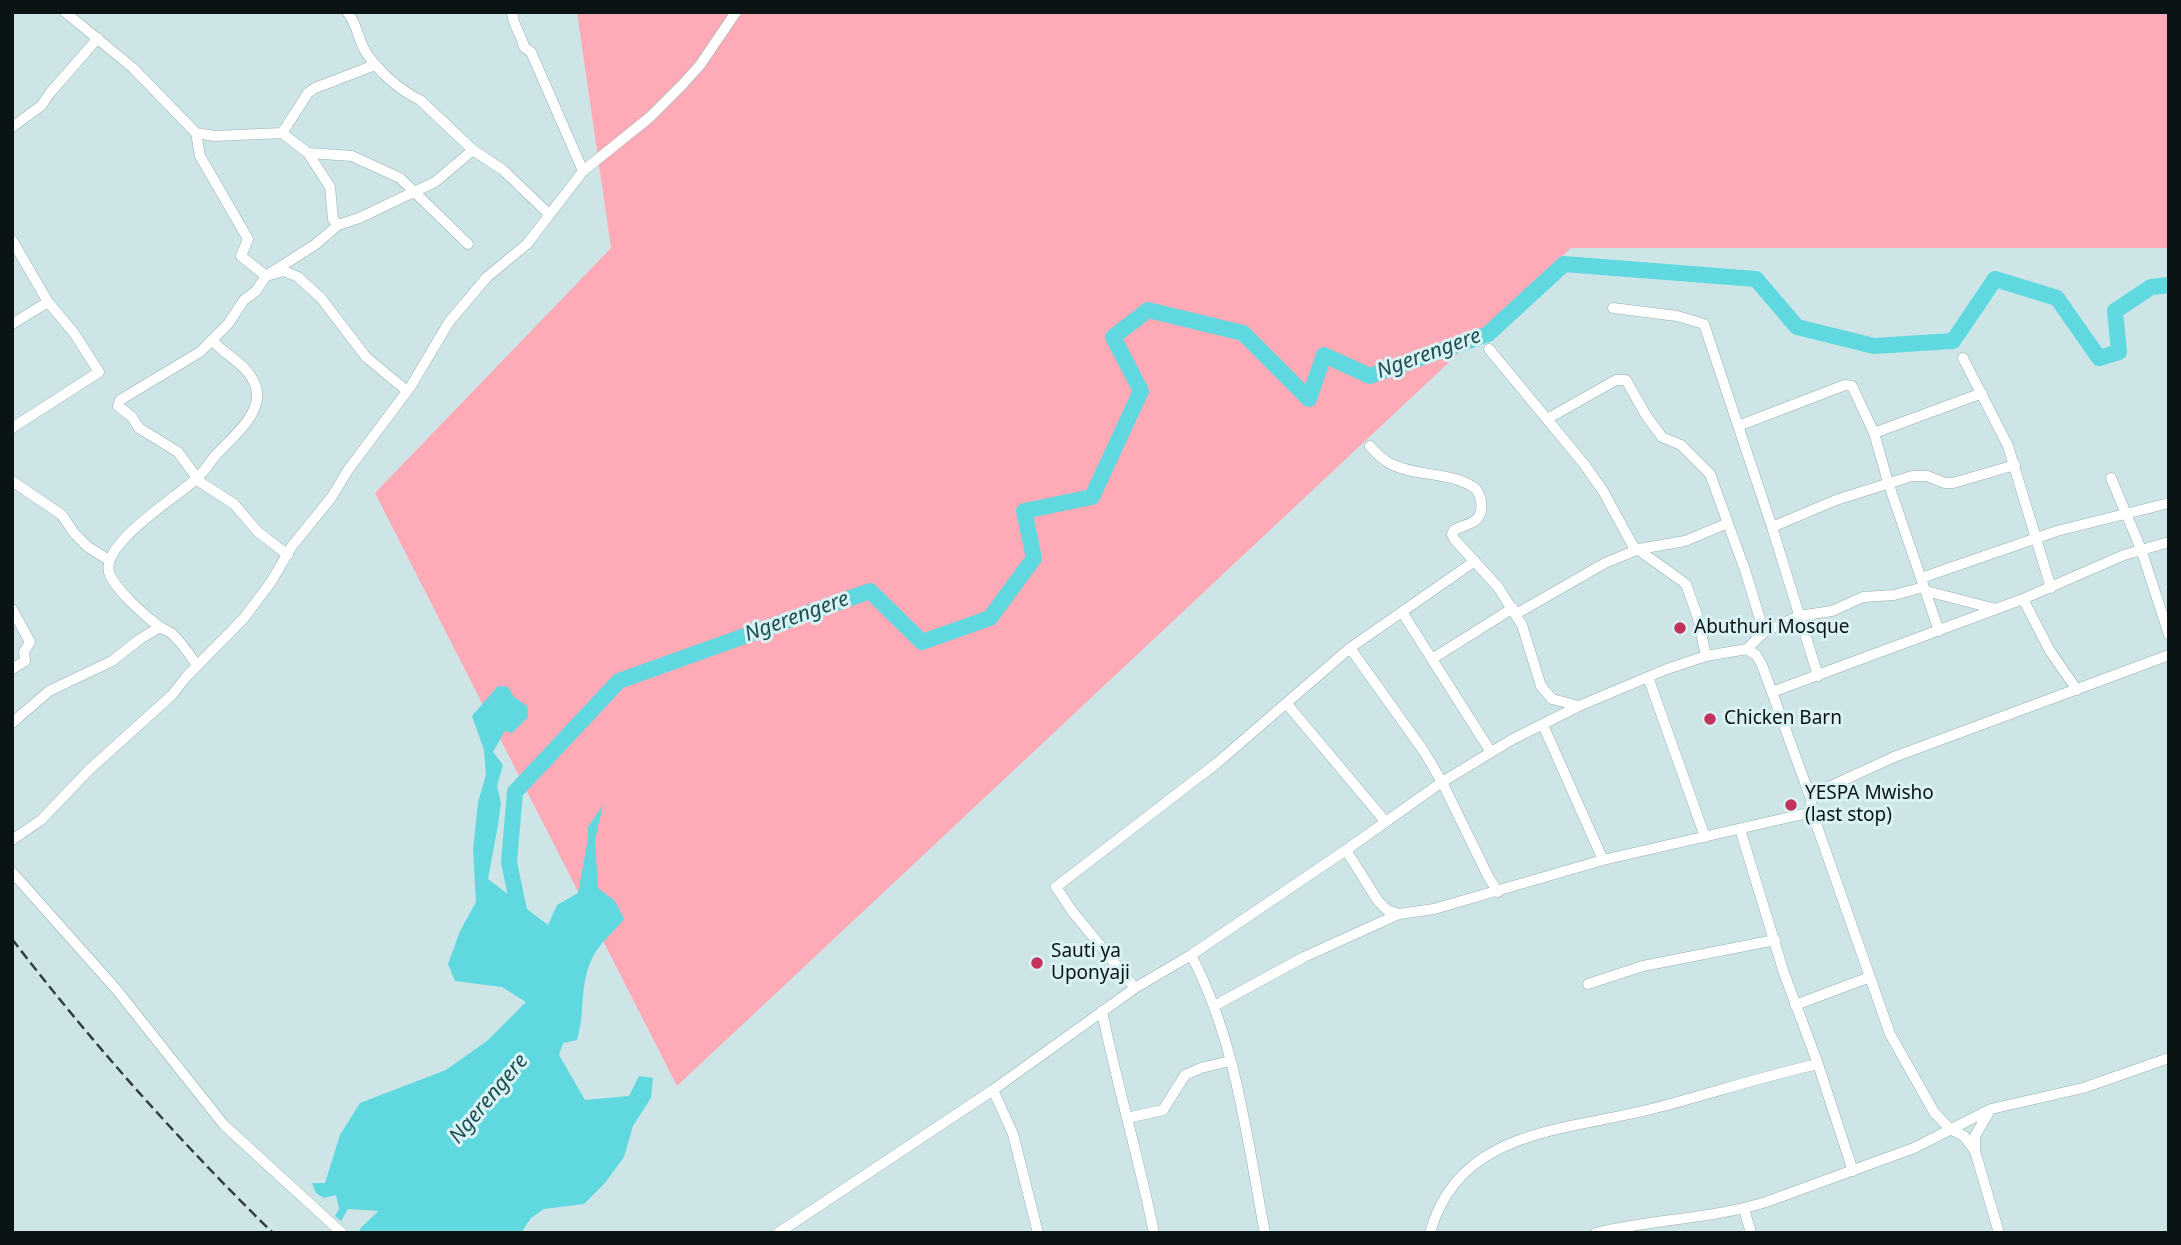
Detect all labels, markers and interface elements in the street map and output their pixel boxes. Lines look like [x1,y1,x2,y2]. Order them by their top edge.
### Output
water label: Ngerengere [1373,323,1485,385]
water label: Ngerengere [741,586,853,648]
place label: Abuthuri Mosque [1694,617,1850,639]
marker: Abuthuri Mosque [1672,620,1688,636]
place label: Chicken Barn [1724,708,1842,730]
marker: Chicken Barn [1702,711,1718,727]
place label: YESPA Mwisho (last stop) [1805,783,1934,827]
marker: YESPA Mwisho (last stop) [1783,797,1799,813]
place label: Sauti ya Uponyaji [1051,941,1130,985]
marker: Sauti ya Uponyaji [1029,955,1045,971]
water label: Ngerengere [444,1049,534,1149]

